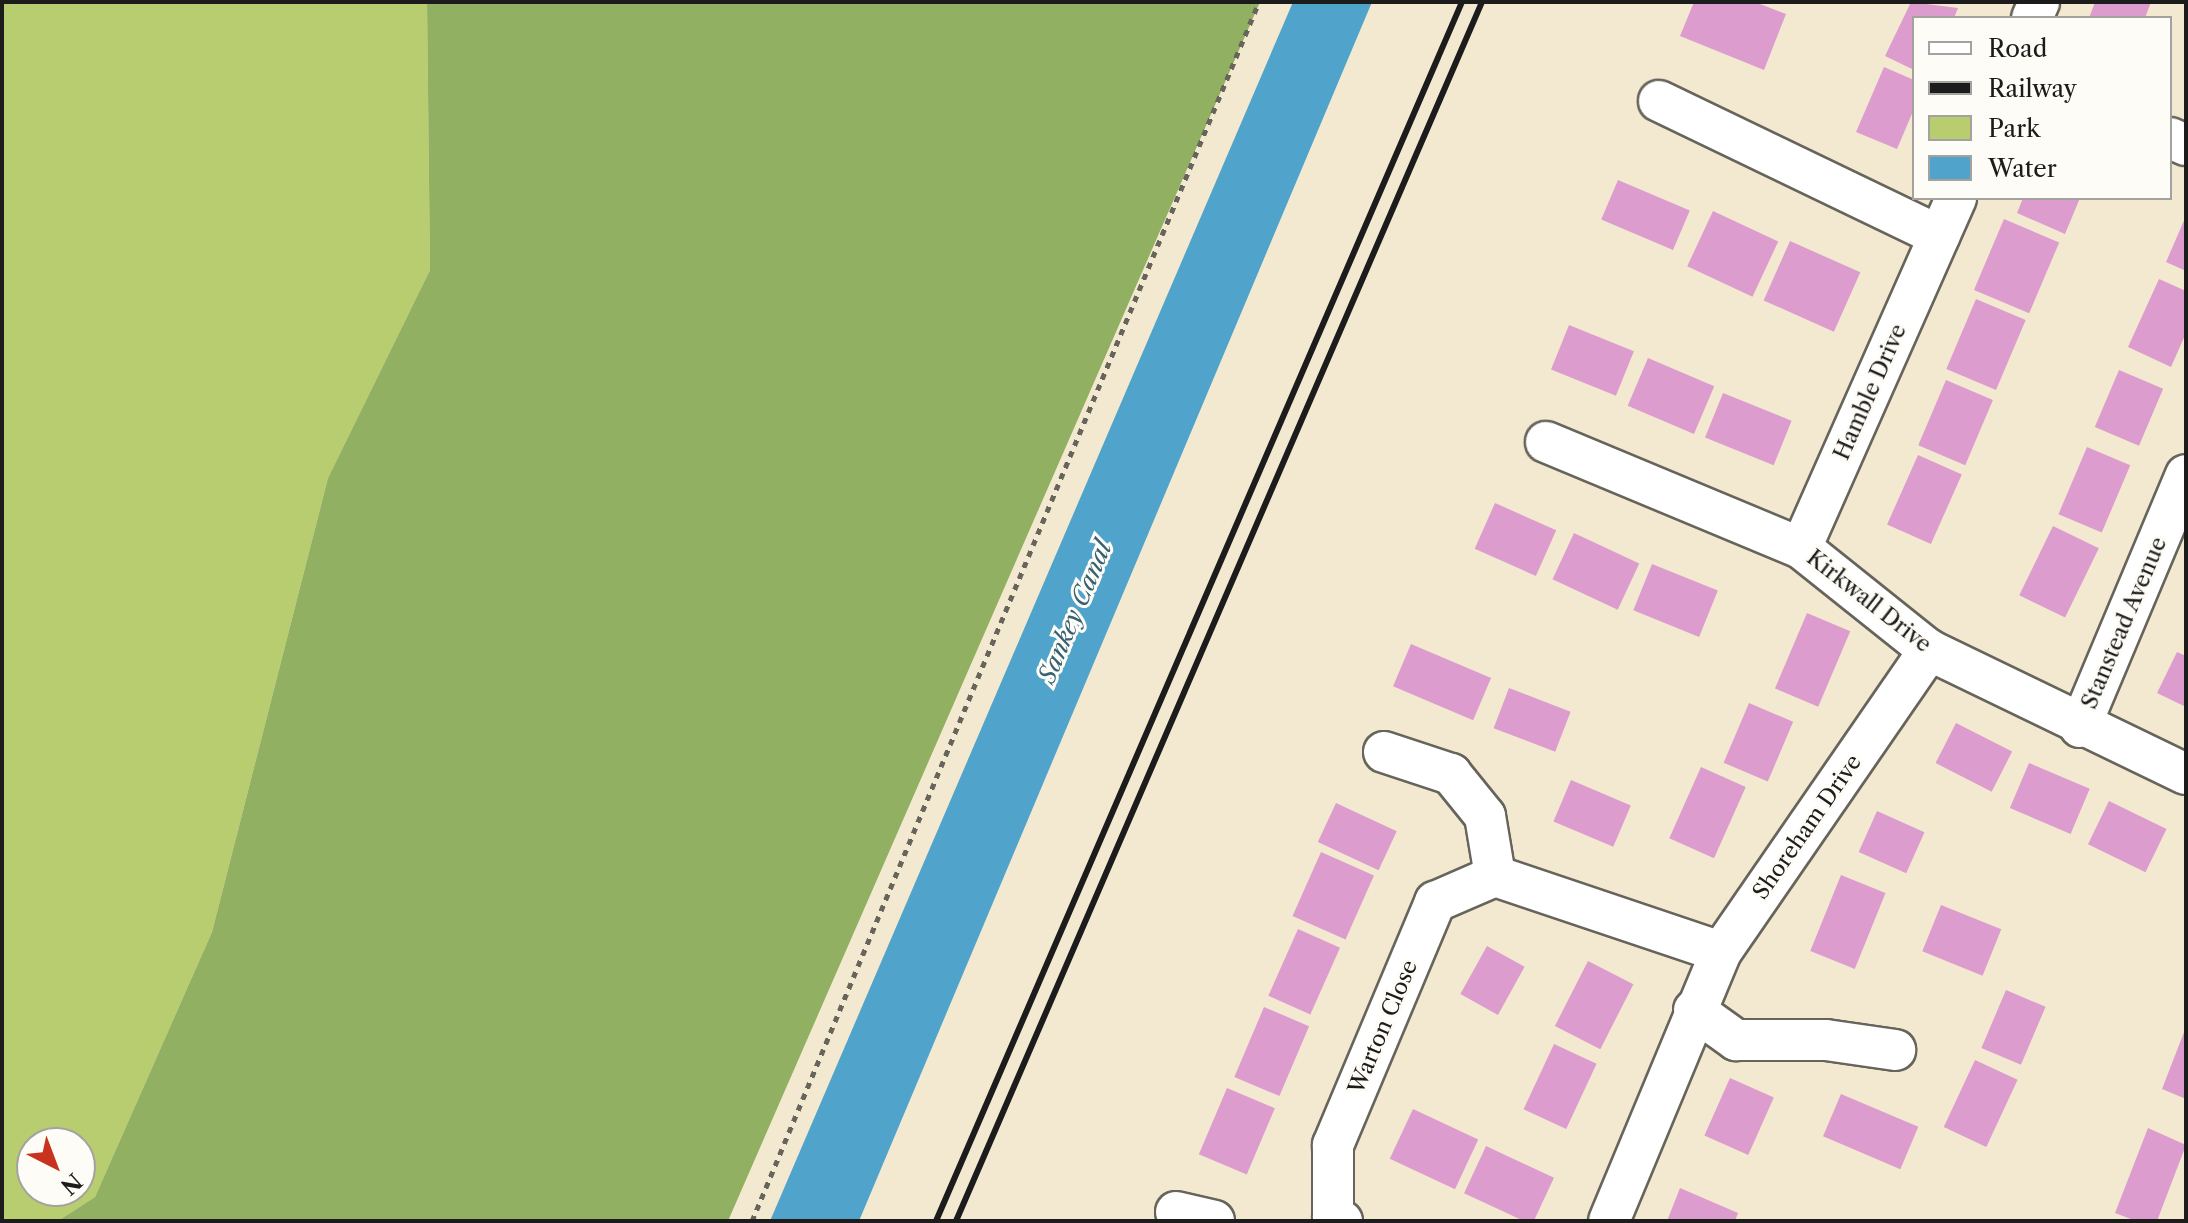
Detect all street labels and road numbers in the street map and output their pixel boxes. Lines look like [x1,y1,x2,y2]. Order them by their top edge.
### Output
street label: Hamble Drive [1828,320,1912,464]
street label: Stanstead Avenue [2076,533,2172,713]
street label: Kirkwall Drive [1802,544,1936,658]
street label: Shoreham Drive [1747,750,1867,904]
street label: Warton Close [1343,956,1423,1098]

